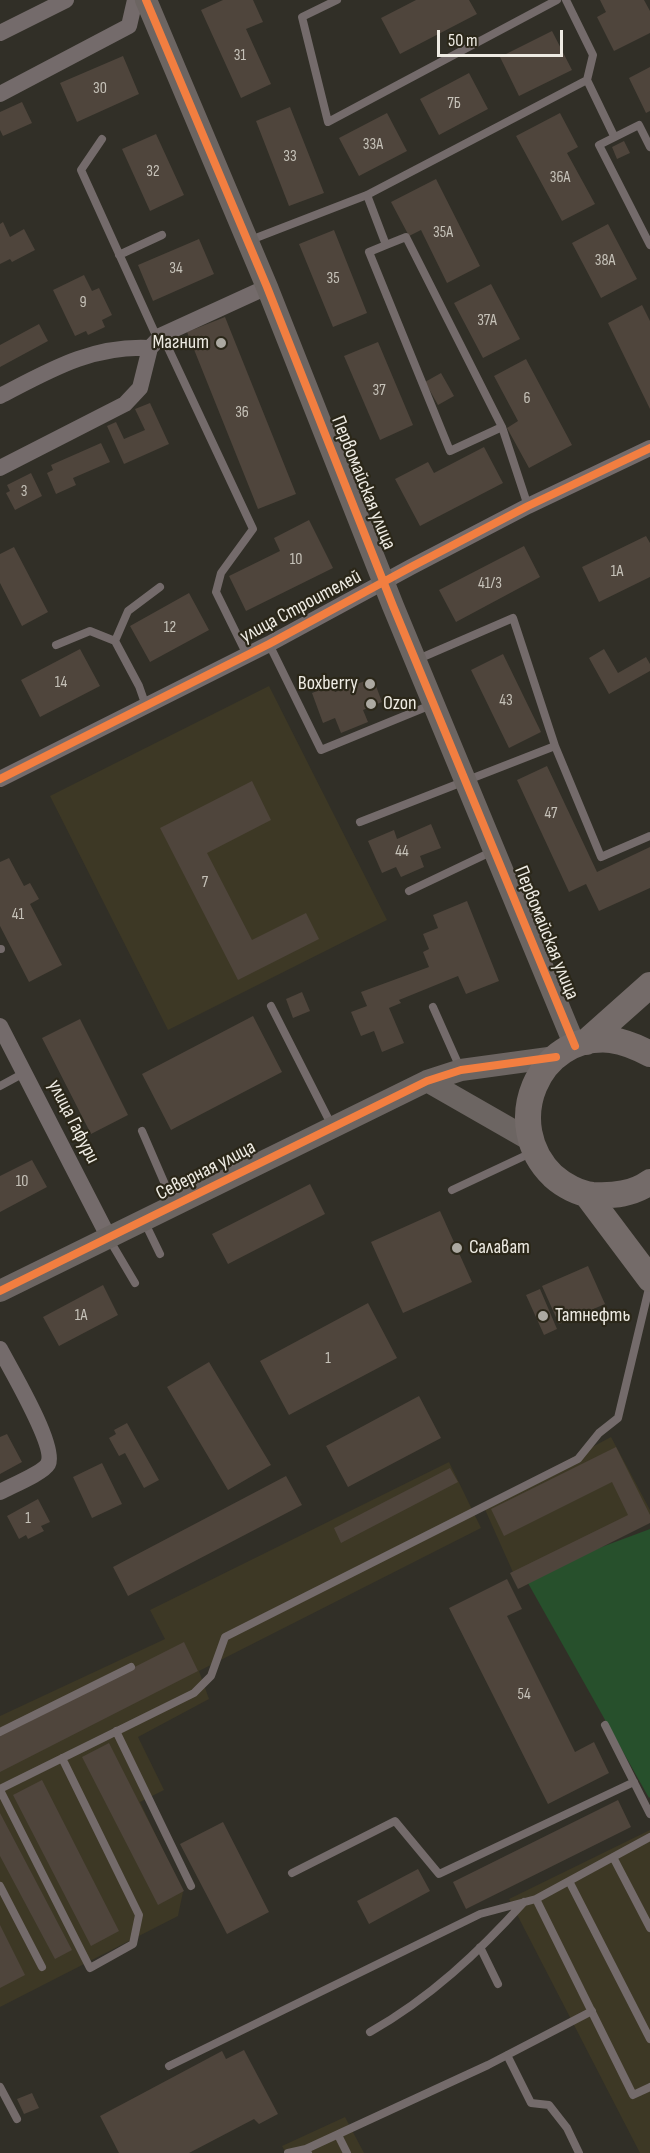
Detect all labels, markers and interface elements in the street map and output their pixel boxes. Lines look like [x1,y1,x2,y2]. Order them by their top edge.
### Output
scale bar [440,18,566,56]
text: 50 m [448,30,478,51]
house number: 31 [234,46,246,66]
house number: 30 [93,79,107,99]
house number: 7Б [447,94,461,114]
house number: 33А [363,135,383,155]
house number: 33 [283,147,297,167]
house number: 32 [146,162,160,182]
house number: 36А [550,168,570,188]
house number: 35А [433,223,453,243]
house number: 38А [595,251,615,271]
house number: 34 [169,259,183,279]
house number: 35 [326,269,340,289]
house number: 9 [79,293,87,313]
house number: 37А [477,311,497,331]
place label: Магнит [152,331,209,355]
marker: Магнит [214,336,228,350]
house number: 37 [372,381,386,401]
house number: 6 [523,389,531,409]
house number: 36 [235,403,249,423]
street label: Первомайская улица [325,413,401,553]
house number: 3 [21,482,27,502]
house number: 10 [290,550,302,570]
house number: 1А [611,562,623,582]
street label: улица Строителей [236,565,366,649]
house number: 41/3 [478,574,502,594]
house number: 12 [164,618,176,638]
place label: Boxberry [298,672,358,696]
house number: 14 [55,673,67,693]
marker: Boxberry [363,677,377,691]
house number: 43 [499,691,513,711]
place label: Ozon [383,692,417,716]
marker: Ozon [364,697,378,711]
house number: 47 [545,804,557,824]
house number: 44 [395,842,409,862]
street label: Первомайская улица [508,863,584,1003]
house number: 7 [202,873,208,893]
house number: 41 [12,905,24,925]
street label: улица Гафури [42,1076,104,1168]
street label: Северная улица [152,1136,260,1206]
house number: 10 [16,1172,28,1192]
place label: Салават [469,1236,530,1260]
marker: Салават [450,1241,464,1255]
place label: Татнефть [555,1304,630,1328]
house number: 1А [75,1306,87,1326]
marker: Татнефть [536,1309,550,1323]
house number: 1 [325,1349,331,1369]
house number: 1 [25,1509,31,1529]
house number: 54 [517,1685,531,1705]

